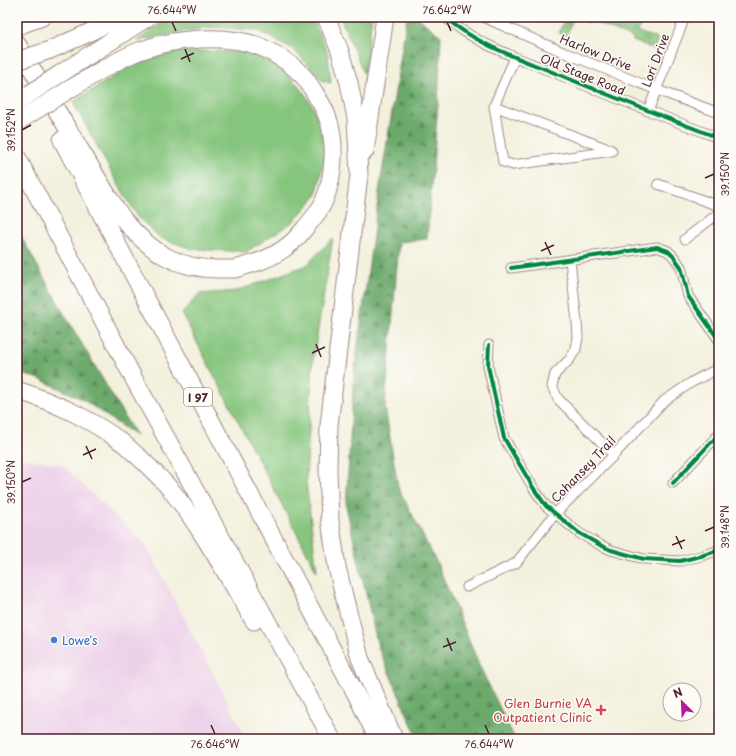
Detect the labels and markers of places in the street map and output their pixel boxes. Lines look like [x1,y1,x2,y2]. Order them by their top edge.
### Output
place label: Lowe's [62,631,98,649]
marker: Lowe's [49,635,59,645]
place label: Glen Burnie VA Outpatient Clinic [493,694,592,726]
marker: Glen Burnie VA Outpatient Clinic [595,704,607,716]

